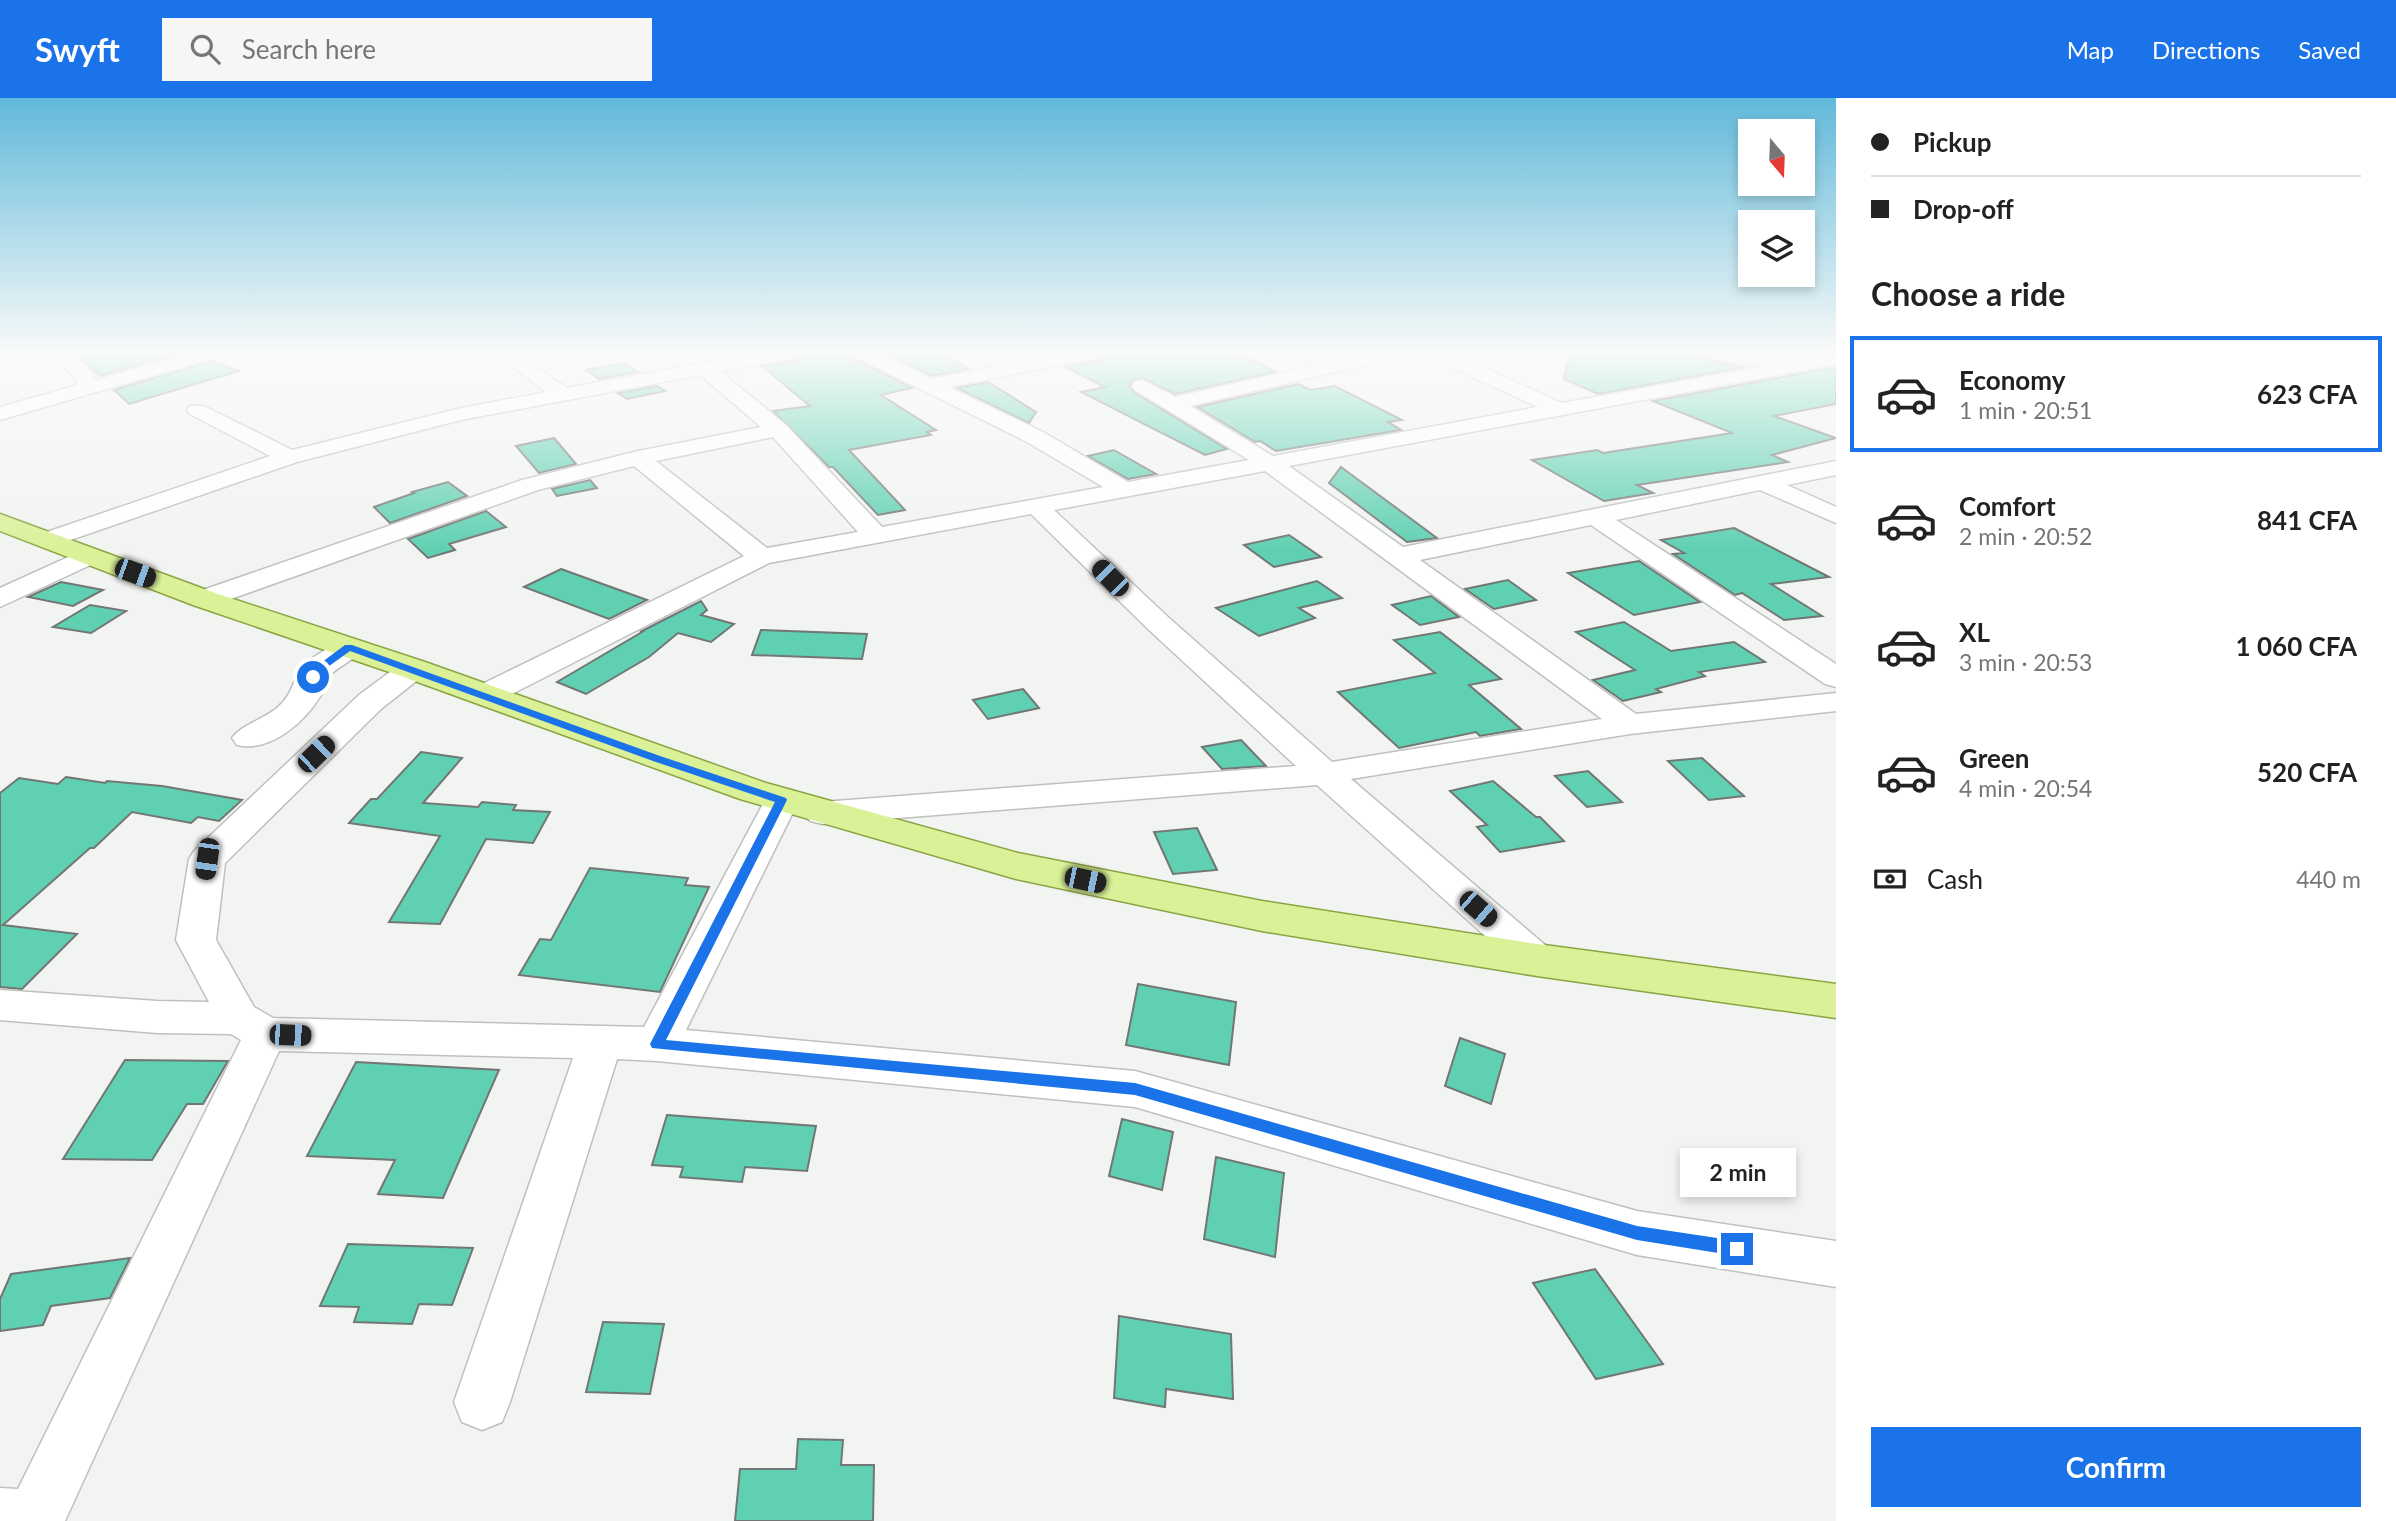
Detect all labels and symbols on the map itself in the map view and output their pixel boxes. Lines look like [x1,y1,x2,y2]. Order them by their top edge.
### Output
north arrow [1738,119,1815,196]
car [112,556,159,590]
car [1088,556,1133,600]
route start [297,661,329,693]
car [294,732,339,776]
car [194,837,221,881]
car [1063,865,1108,895]
car [1456,887,1501,931]
car [269,1024,312,1046]
callout: 2 min [1679,1148,1795,1196]
route end [1721,1233,1753,1265]

